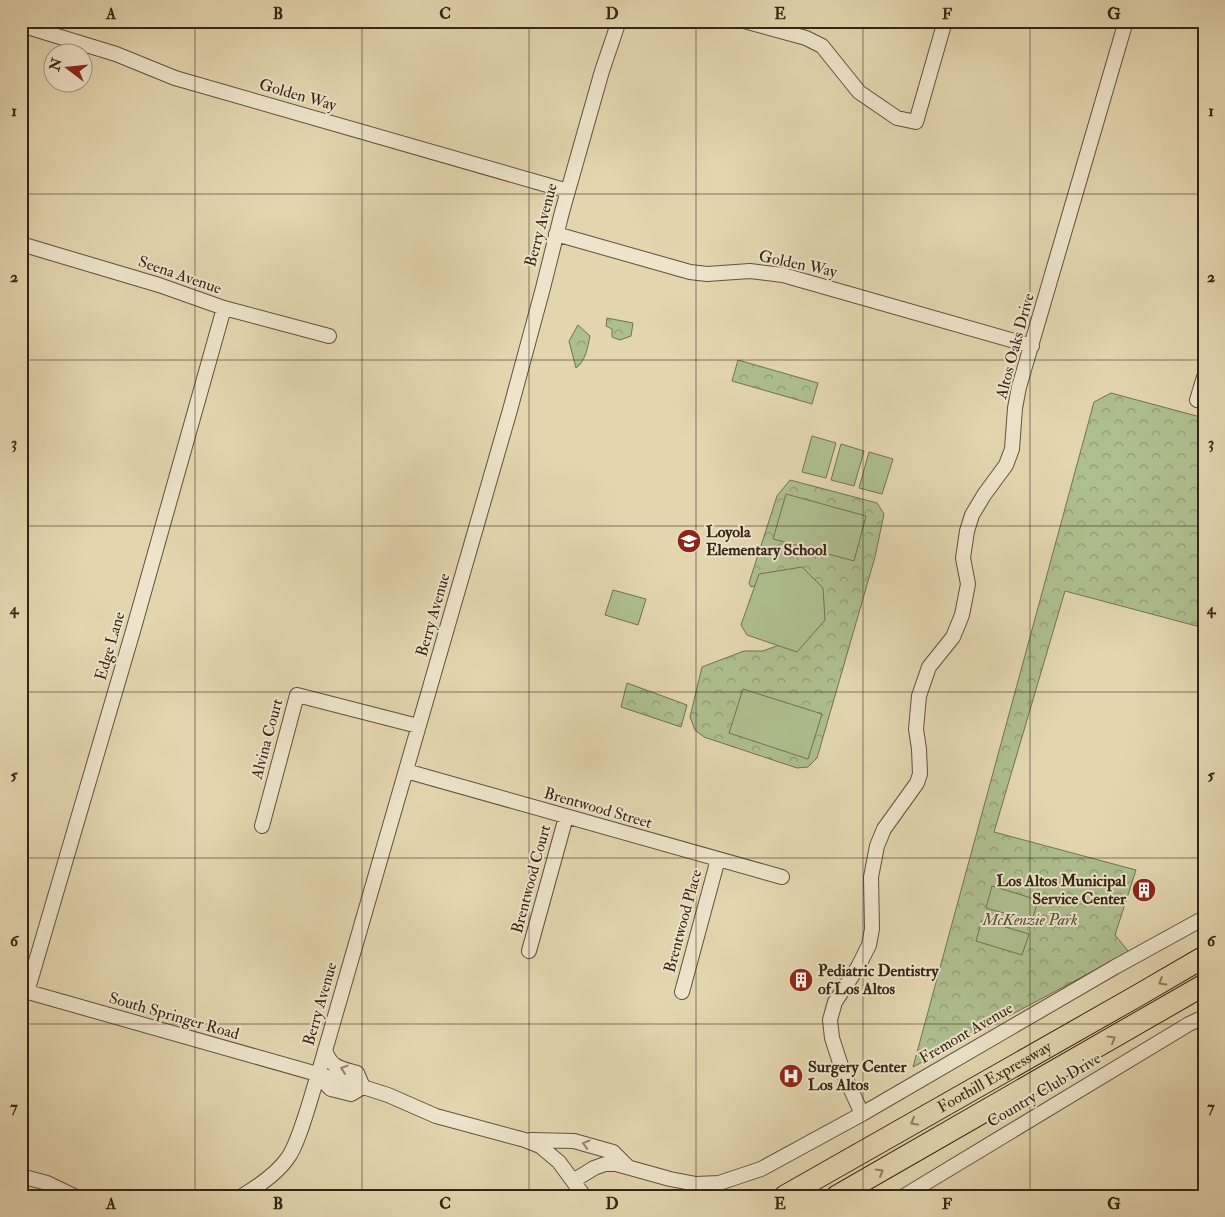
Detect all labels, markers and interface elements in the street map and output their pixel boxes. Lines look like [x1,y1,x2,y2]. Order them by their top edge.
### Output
text: A [105,4,117,24]
text: B [273,4,283,24]
text: C [439,4,451,24]
text: D [605,4,619,24]
text: E [774,4,786,24]
text: F [942,4,952,24]
text: G [1107,4,1121,24]
north arrow [42,42,92,92]
text: N [46,56,66,74]
street label: Golden Way [257,74,340,116]
text: 1 [11,101,17,121]
text: 1 [1208,101,1214,121]
street label: Berry Avenue [520,181,562,269]
street label: Golden Way [757,246,840,282]
street label: Seena Avenue [136,251,225,299]
text: 2 [10,267,18,287]
text: 2 [1207,267,1215,287]
street label: Altos Oaks Drive [991,291,1039,402]
text: 3 [11,433,17,453]
text: 3 [1208,433,1214,453]
place label: Loyola Elementary School [706,522,828,561]
school or university icon: Loyola Elementary School [676,528,702,554]
street label: Berry Avenue [412,571,455,659]
text: 4 [9,599,20,619]
text: 4 [1206,599,1217,619]
street label: Edge Lane [91,609,129,683]
street label: Alvina Court [246,697,287,782]
text: 5 [10,765,18,785]
text: 5 [1207,765,1215,785]
street label: Brentwood Street [542,783,654,833]
street label: Brentwood Court [507,823,555,935]
street label: Brentwood Place [660,867,706,975]
place label: Los Altos Municipal Service Center [997,871,1127,909]
building icon: Los Altos Municipal Service Center [1131,877,1157,903]
park label: McKenzie Park [981,910,1078,930]
text: 6 [10,931,20,951]
text: 6 [1207,931,1217,951]
street label: Berry Avenue [299,960,342,1048]
place label: Pediatric Dentistry of Los Altos [818,961,939,999]
building icon: Pediatric Dentistry of Los Altos [788,967,814,993]
one-way arrow [1158,975,1167,985]
street label: South Springer Road [106,988,242,1045]
street label: Fremont Avenue [915,998,1017,1068]
one-way arrow [1106,1035,1115,1045]
street label: Foothill Expressway [934,1036,1056,1117]
street label: Country Club Drive [983,1048,1105,1132]
place label: Surgery Center Los Altos [808,1057,907,1095]
hospital icon: Surgery Center Los Altos [778,1063,804,1089]
one-way arrow [340,1064,349,1074]
text: 7 [10,1097,18,1117]
text: 7 [1207,1097,1215,1117]
one-way arrow [910,1116,919,1126]
one-way arrow [582,1140,591,1150]
one-way arrow [874,1168,883,1178]
text: A [105,1194,117,1214]
text: B [273,1194,283,1214]
text: C [439,1194,451,1214]
text: D [605,1194,619,1214]
text: E [774,1194,786,1214]
text: F [942,1194,952,1214]
text: G [1107,1194,1121,1214]

